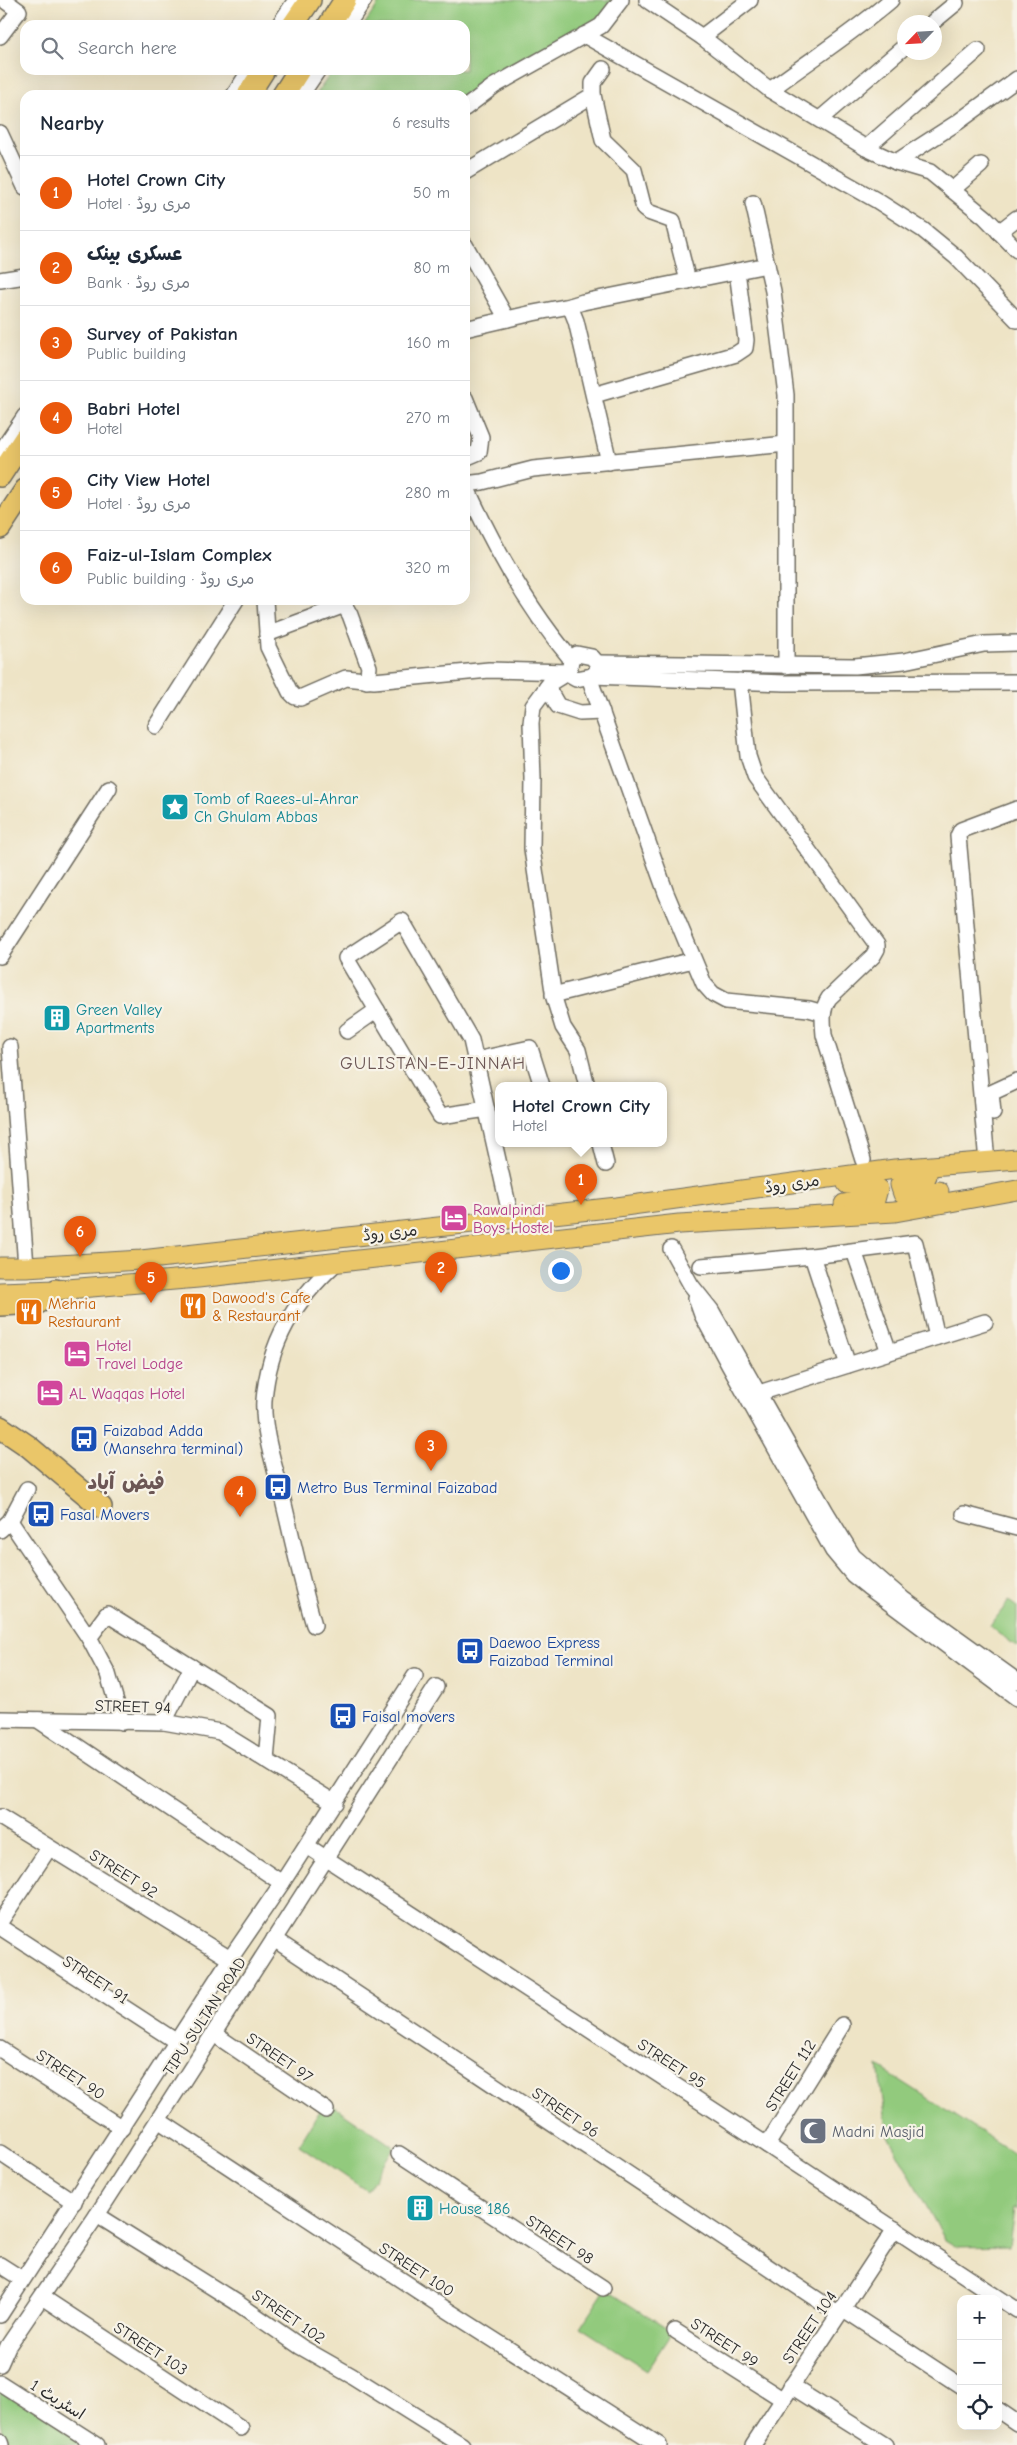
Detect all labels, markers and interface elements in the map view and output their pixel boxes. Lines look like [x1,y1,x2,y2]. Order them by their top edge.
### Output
north arrow [897,15,942,60]
search box [20,20,470,75]
icon: search [38,34,66,62]
text: Search here [78,37,177,59]
text: Nearby [40,111,104,135]
text: 6 results [392,114,450,132]
text: Hotel Crown City [87,169,225,191]
text: 1 [53,184,59,202]
text: 50 m [413,184,450,202]
text: Hotel · مری روڈ [87,195,191,213]
text: عسکری بینک [87,243,182,265]
text: 2 [52,259,60,277]
text: 80 m [413,259,450,277]
text: Bank · مری روڈ [87,274,190,292]
text: Survey of Pakistan [87,323,238,345]
text: 3 [52,334,60,352]
text: 160 m [407,334,450,352]
text: Public building [87,345,186,363]
text: Babri Hotel [87,398,180,420]
text: 4 [52,409,60,427]
text: 270 m [406,409,450,427]
text: Hotel [87,420,123,438]
text: City View Hotel [87,469,210,491]
text: 5 [52,484,60,502]
text: 280 m [405,484,450,502]
text: Hotel · مری روڈ [87,495,191,513]
text: Faiz-ul-Islam Complex [87,544,272,566]
text: 6 [52,559,60,577]
text: 320 m [405,559,450,577]
text: Public building · مری روڈ [87,570,254,588]
place label: Tomb of Raees-ul-Ahrar Ch Ghulam Abbas [194,790,359,826]
place icon: Tomb of Raees-ul-Ahrar Ch Ghulam Abbas [160,792,190,822]
place label: Green Valley Apartments [76,1001,163,1037]
building icon: Green Valley Apartments [42,1003,72,1033]
district label: GULISTAN-E-JINNAH [340,1053,526,1074]
popup [495,1082,667,1147]
text: Hotel Crown City [512,1095,650,1117]
text: Hotel [512,1117,547,1135]
pin: 1 [565,1164,597,1205]
street label: مری روڈ [764,1171,820,1197]
place label: Rawalpindi Boys Hostel [473,1201,553,1237]
hotel icon: Rawalpindi Boys Hostel [439,1203,469,1233]
pin: 6 [64,1216,96,1257]
street label: مری روڈ [362,1221,418,1245]
pin: 2 [425,1252,457,1293]
your location [548,1258,574,1284]
pin: 5 [135,1262,167,1303]
place label: Dawood's Cafe & Restaurant [212,1289,310,1325]
restaurant icon: Dawood's Cafe & Restaurant [178,1291,208,1321]
place label: Mehria Restaurant [48,1295,121,1331]
restaurant icon: Mehria Restaurant [14,1297,44,1327]
place label: Hotel Travel Lodge [96,1337,183,1373]
hotel icon: Hotel Travel Lodge [62,1339,92,1369]
hotel icon: AL Waqqas Hotel [35,1378,65,1408]
place label: AL Waqqas Hotel [69,1385,185,1403]
place label: Faizabad Adda (Mansehra terminal) [103,1422,243,1458]
bus stop icon: Faizabad Adda (Mansehra terminal) [69,1424,99,1454]
pin: 3 [415,1430,447,1471]
district label: فیض آباد [87,1470,165,1495]
bus stop icon: Metro Bus Terminal Faizabad [263,1472,293,1502]
pin: 4 [224,1476,256,1517]
place label: Metro Bus Terminal Faizabad [297,1479,498,1497]
bus stop icon: Fasal Movers [26,1499,56,1529]
place label: Fasal Movers [60,1506,150,1524]
place label: Daewoo Express Faizabad Terminal [489,1634,614,1670]
bus stop icon: Daewoo Express Faizabad Terminal [455,1636,485,1666]
street label: STREET 94 [95,1697,171,1717]
bus stop icon: Faisal movers [328,1701,358,1731]
place label: Faisal movers [362,1708,455,1726]
street label: STREET 92 [86,1846,161,1902]
street label: STREET 91 [59,1952,132,2008]
street label: TIPU SULTAN ROAD [160,1954,250,2079]
street label: STREET 97 [243,2029,316,2087]
street label: STREET 95 [634,2035,709,2092]
street label: STREET 112 [762,2037,820,2115]
street label: STREET 90 [33,2046,108,2104]
street label: STREET 96 [529,2084,602,2142]
mosque icon: Madni Masjid [798,2116,828,2146]
place label: Madni Masjid [832,2123,924,2141]
building icon: House 186 [405,2193,435,2223]
place label: House 186 [439,2200,510,2218]
street label: STREET 98 [522,2211,596,2268]
street label: STREET 100 [376,2239,457,2301]
street label: STREET 102 [249,2286,328,2348]
street label: STREET 104 [779,2288,841,2367]
map controls [957,2295,1002,2430]
button: + [957,2295,1002,2340]
street label: STREET 99 [687,2314,762,2371]
street label: STREET 103 [110,2318,191,2379]
button: − [957,2340,1002,2385]
street label: اسٹریٹ 1 [27,2376,88,2424]
button: locate [957,2385,1002,2430]

